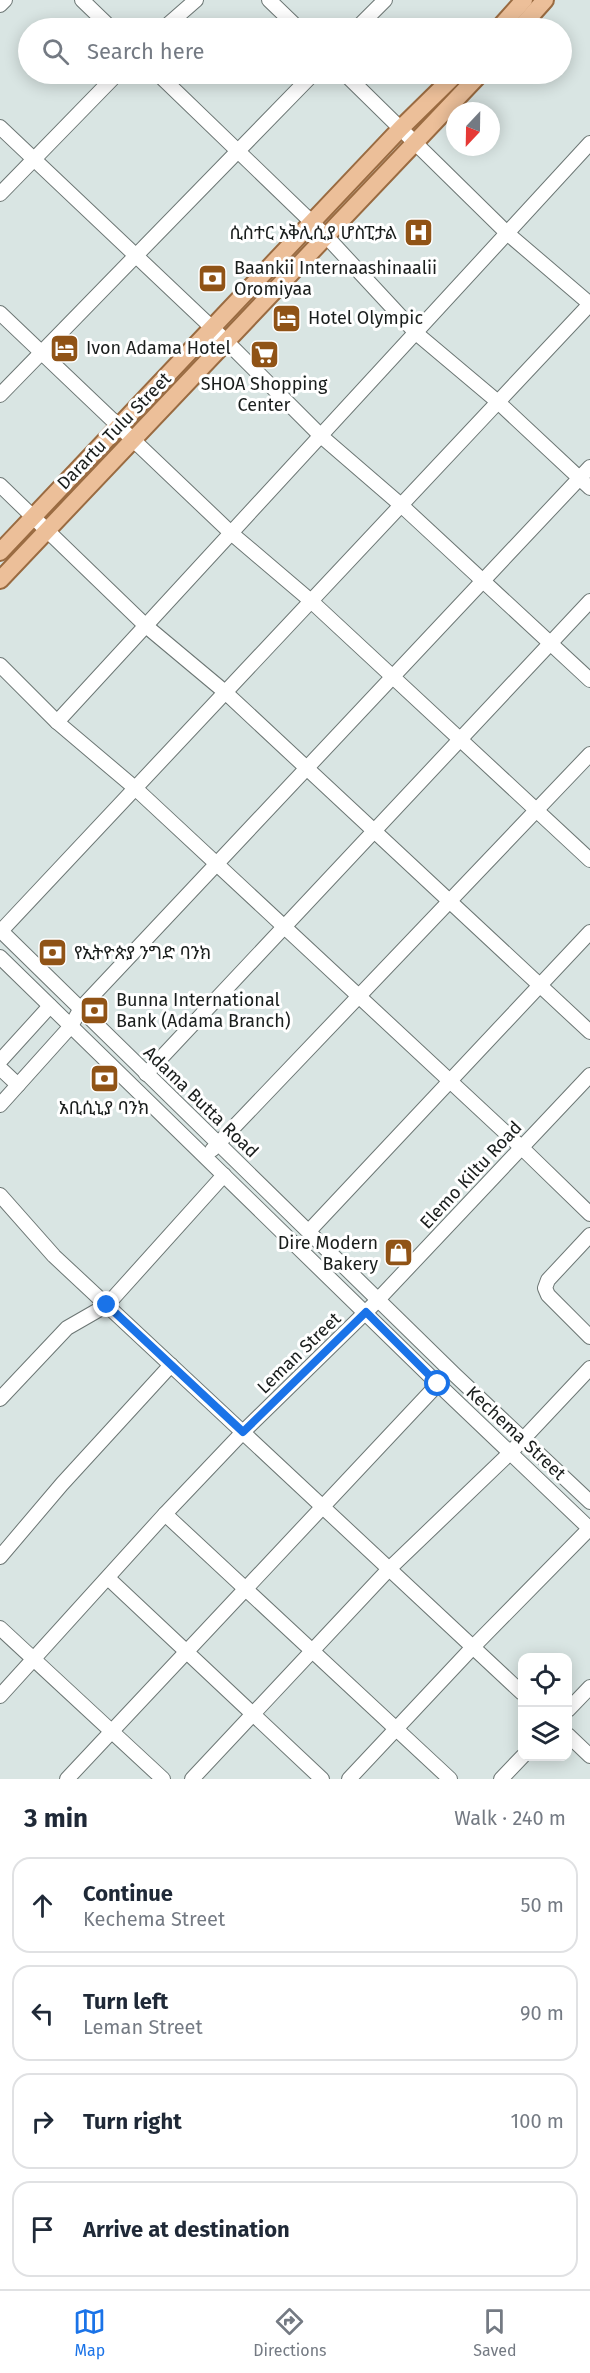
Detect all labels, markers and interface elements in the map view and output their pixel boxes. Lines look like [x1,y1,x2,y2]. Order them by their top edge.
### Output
search box [18,18,572,84]
icon: search [39,35,72,68]
text: Search here [87,38,205,65]
north arrow [446,102,500,156]
hospital icon: ሲስተር አቅሊሲያ ሆስፒታል [402,217,434,249]
place label: ሲስተር አቅሊሲያ ሆስፒታል [229,222,397,244]
place label: Baankii Internaashinaalii Oromiyaa [234,257,437,300]
bank icon: Baankii Internaashinaalii Oromiyaa [197,262,229,294]
hotel icon: Hotel Olympic [271,302,303,334]
place label: Hotel Olympic [308,307,423,329]
hotel icon: Ivon Adama Hotel [49,332,81,364]
place label: Ivon Adama Hotel [86,337,231,359]
supermarket icon: SHOA Shopping Center [248,339,280,371]
street label: Darartu Tulu Street [52,367,176,494]
place label: SHOA Shopping Center [201,373,328,416]
bank icon: የኢትዮጵያ ንግድ ባንክ [37,937,69,969]
place label: የኢትዮጵያ ንግድ ባንክ [74,942,211,964]
place label: Bunna International Bank (Adama Branch) [116,989,291,1032]
bank icon: Bunna International Bank (Adama Branch) [79,994,111,1026]
street label: Adama Butta Road [139,1042,263,1162]
bank icon: አቢሲኒያ ባንክ [88,1063,120,1095]
place label: አቢሲኒያ ባንክ [59,1097,149,1119]
street label: Elemo Kiltu Road [415,1117,527,1233]
place label: Dire Modern Bakery [278,1232,378,1275]
shop icon: Dire Modern Bakery [383,1237,415,1269]
route end [93,1291,119,1317]
street label: Leman Street [253,1307,346,1398]
route start [424,1370,450,1396]
street label: Kechema Street [462,1381,571,1485]
map controls [518,1653,572,1761]
button: locate [518,1653,572,1707]
button: layers [518,1707,572,1761]
text: 3 min [24,1803,88,1834]
text: Walk · 240 m [454,1806,566,1830]
text: Continue [83,1880,173,1907]
icon: ahead [26,1889,59,1922]
text: 50 m [520,1893,564,1917]
text: Kechema Street [83,1907,225,1931]
text: Turn left [83,1988,168,2015]
icon: left [26,1997,59,2030]
text: 90 m [520,2001,564,2025]
text: Leman Street [83,2015,203,2039]
icon: right [26,2105,59,2138]
text: Turn right [83,2108,182,2135]
text: 100 m [511,2109,564,2133]
icon: arrive [26,2213,59,2246]
text: Arrive at destination [83,2216,290,2243]
tab: Map [73,2305,106,2360]
tab: Directions [253,2305,327,2360]
tab: Saved [473,2305,517,2360]

